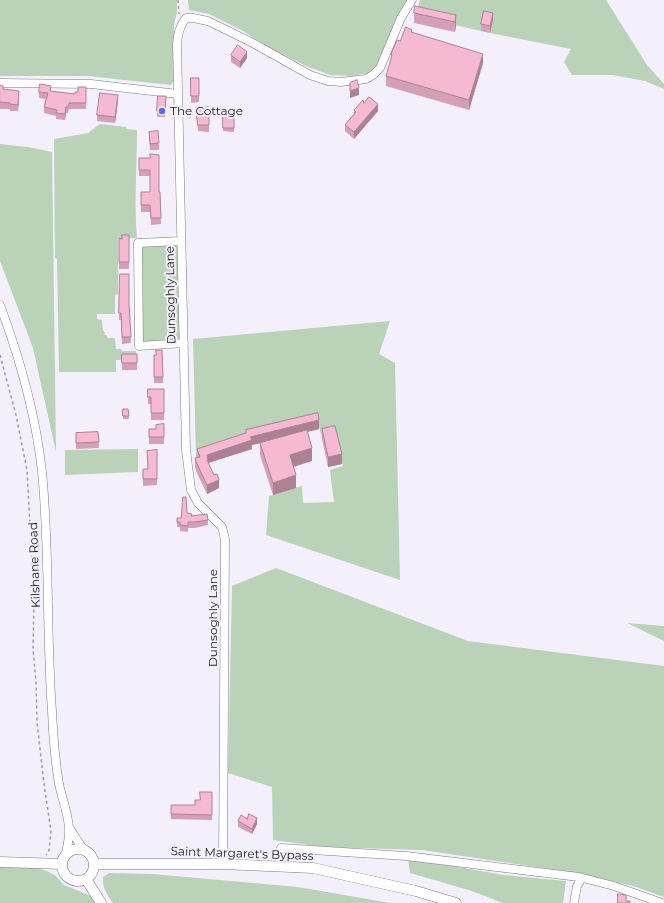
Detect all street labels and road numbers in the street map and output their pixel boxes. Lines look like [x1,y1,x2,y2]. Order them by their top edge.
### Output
street label: Dunsoghly Lane [163,246,179,344]
street label: Kilshane Road [26,522,44,608]
street label: Dunsoghly Lane [206,569,220,667]
street label: Saint Margaret's Bypass [170,844,314,864]

